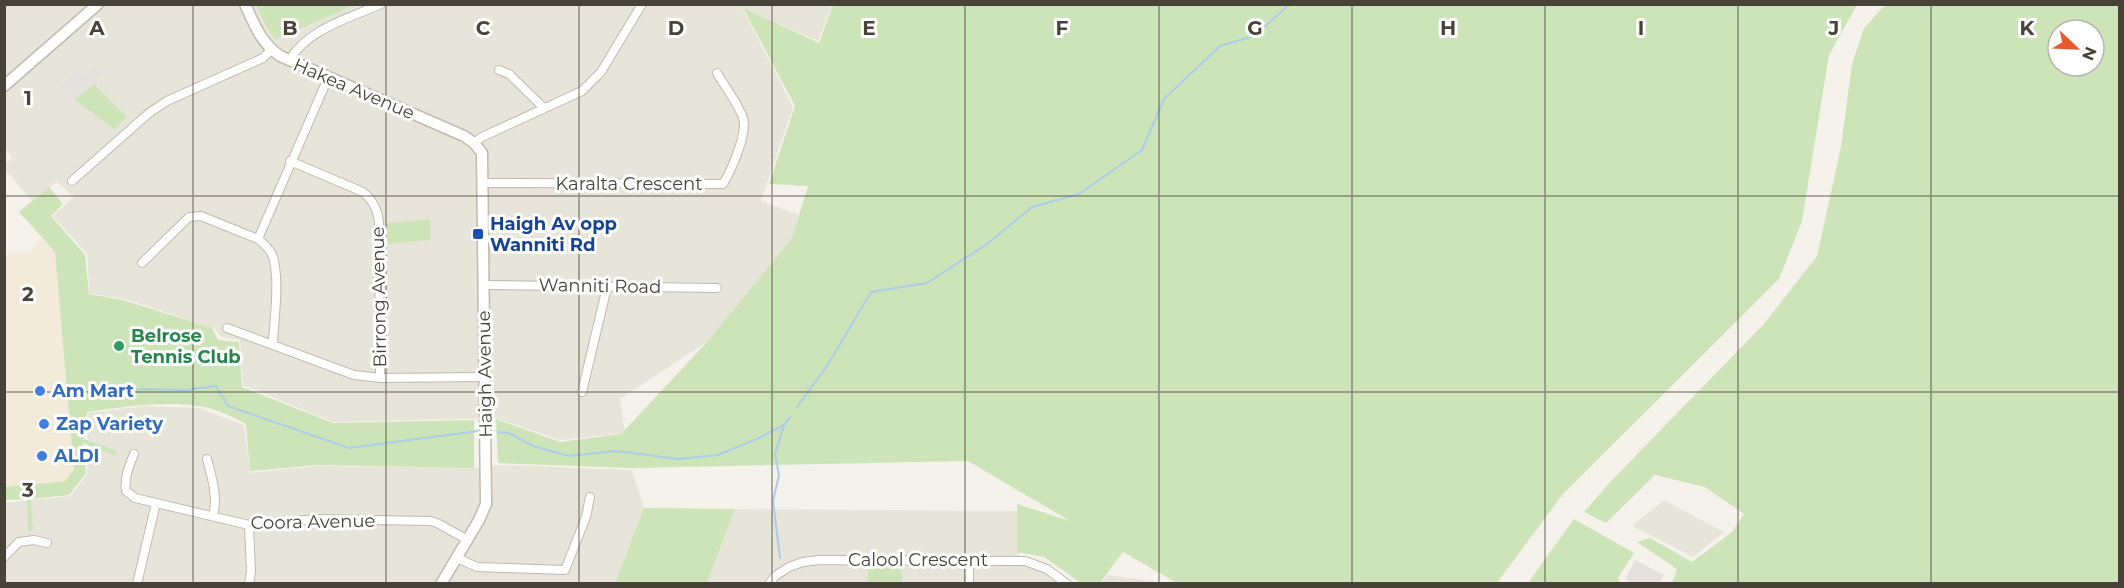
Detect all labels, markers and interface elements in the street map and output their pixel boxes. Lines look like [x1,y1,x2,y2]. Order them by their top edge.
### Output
text: A [88,16,105,40]
text: B [282,16,298,40]
text: C [476,16,491,40]
text: D [668,16,684,40]
text: E [862,16,876,40]
text: F [1056,16,1069,40]
text: G [1247,16,1263,40]
text: H [1440,16,1456,40]
text: I [1638,16,1644,40]
text: J [1828,16,1839,40]
text: K [2020,16,2036,40]
north arrow [2046,18,2106,78]
text: N [2078,44,2101,63]
street label: Hakea Avenue [290,54,418,124]
text: 1 [24,86,32,110]
street label: Karalta Crescent [556,173,702,195]
place label: Haigh Av opp Wanniti Rd [490,213,617,256]
street label: Birrong Avenue [367,226,391,368]
marker: Haigh Av opp Wanniti Rd [471,227,485,241]
street label: Wanniti Road [539,274,661,298]
text: 2 [22,282,34,306]
street label: Haigh Avenue [473,310,497,438]
place label: Belrose Tennis Club [131,325,241,368]
marker: Belrose Tennis Club [112,339,126,353]
place label: Am Mart [51,380,134,402]
marker: Am Mart [33,384,47,398]
place label: Zap Variety [56,413,163,435]
marker: Zap Variety [37,417,51,431]
place label: ALDI [53,445,99,467]
marker: ALDI [35,449,49,463]
text: 3 [21,478,34,502]
street label: Coora Avenue [250,510,376,534]
street label: Calool Crescent [848,549,988,571]

